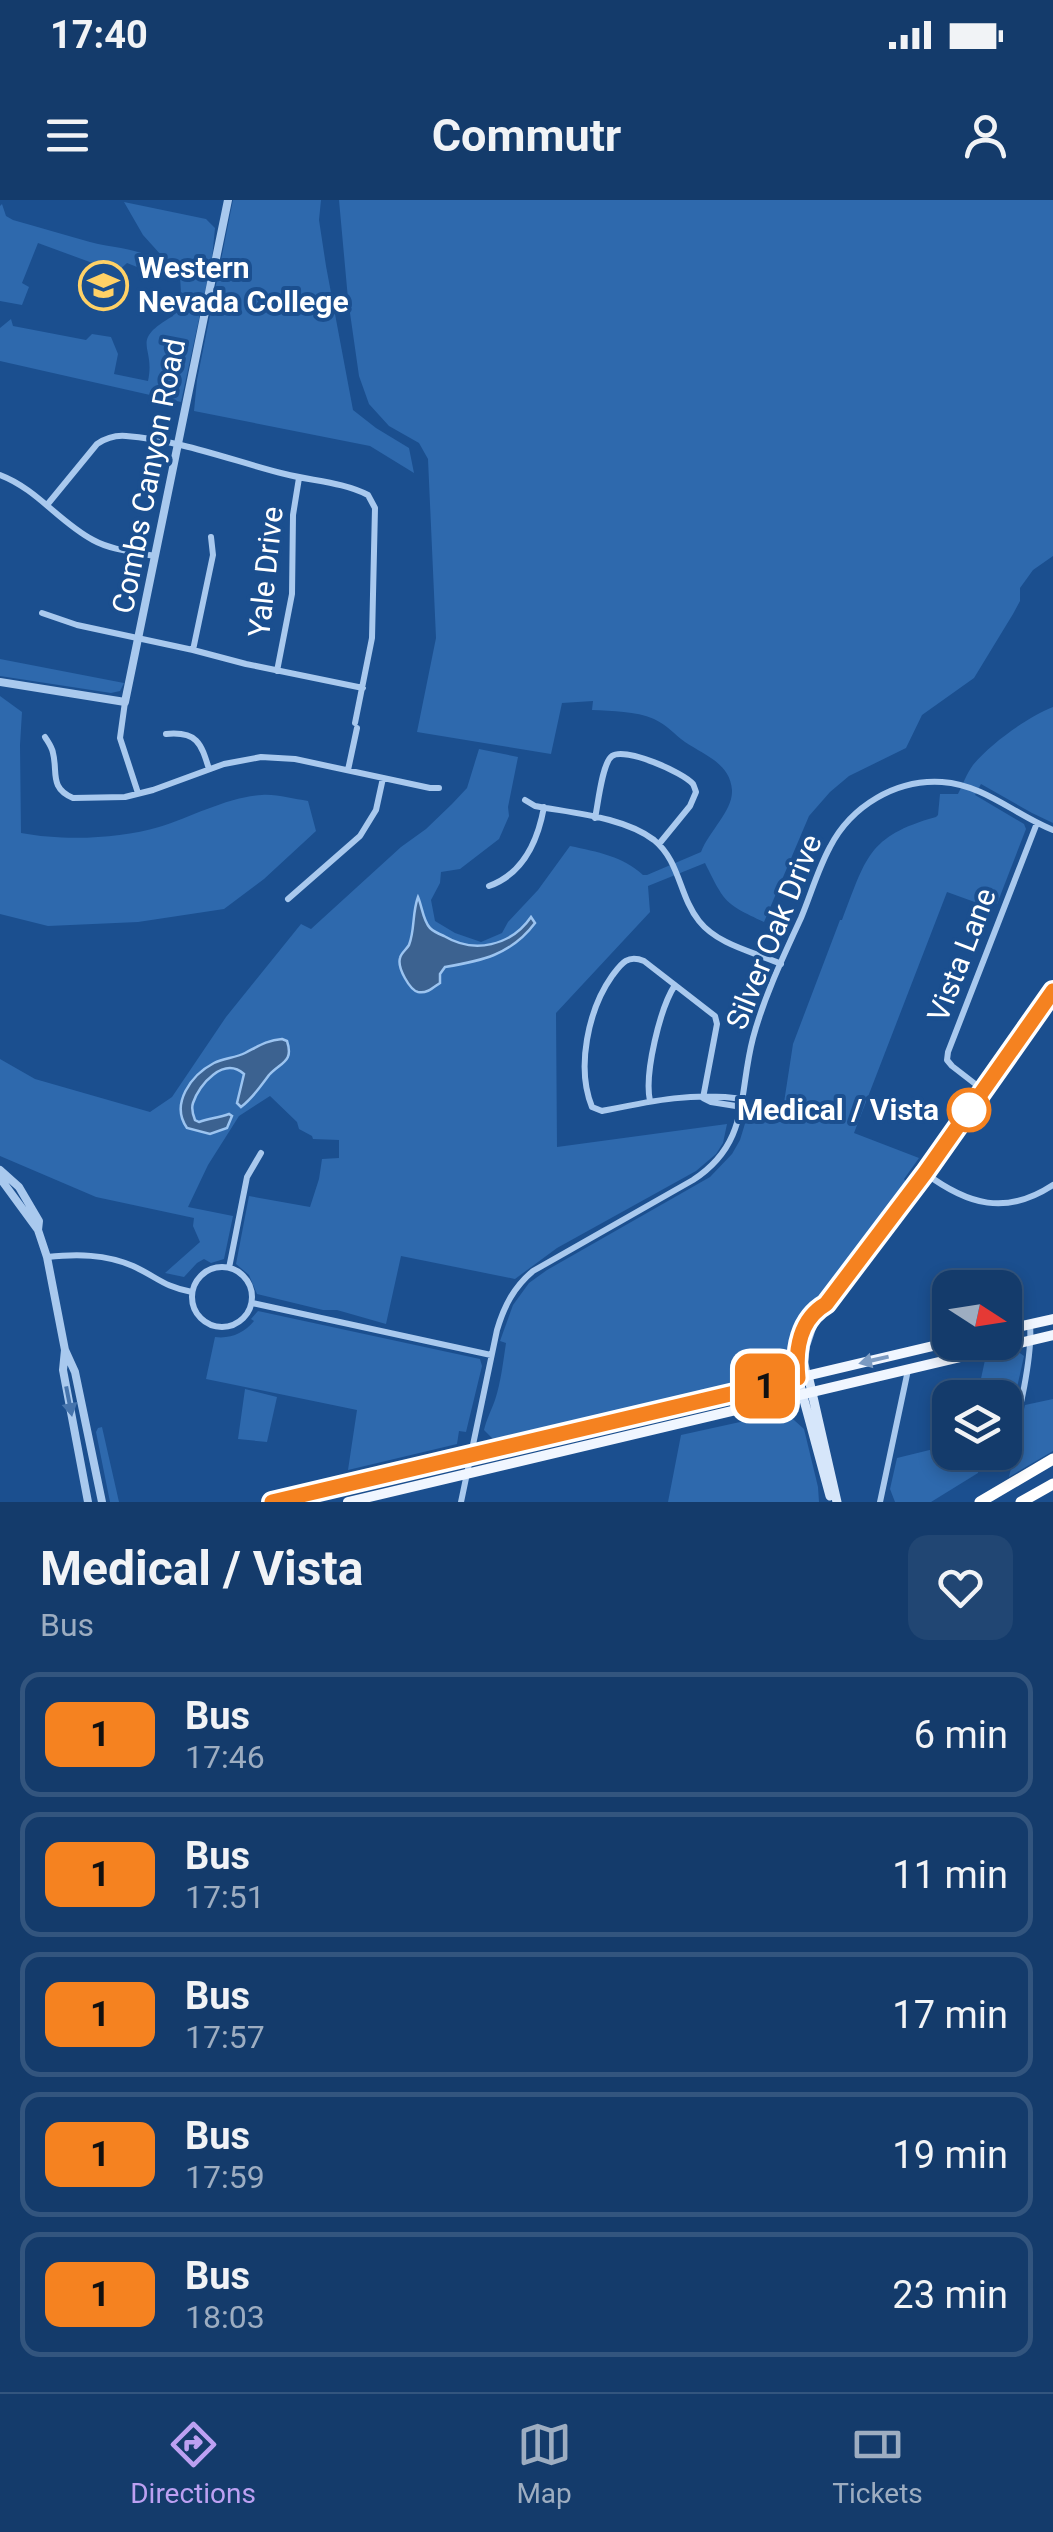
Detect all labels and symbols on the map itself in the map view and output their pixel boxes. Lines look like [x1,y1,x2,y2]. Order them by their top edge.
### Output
place label: Western Nevada College [138,250,349,319]
school or university icon: Western Nevada College [77,259,129,311]
street label: Combs Canyon Road [105,336,192,616]
street label: Yale Drive [241,505,290,639]
street label: Silver Oak Drive [718,829,829,1034]
street label: Vista Lane [920,883,1003,1027]
marker: Medical / Vista [948,1089,990,1131]
place label: Medical / Vista [737,1092,939,1127]
north arrow [932,1270,1022,1360]
one-way arrow [858,1353,889,1368]
line badge: 1 [732,1354,798,1418]
one-way arrow [62,1386,77,1417]

